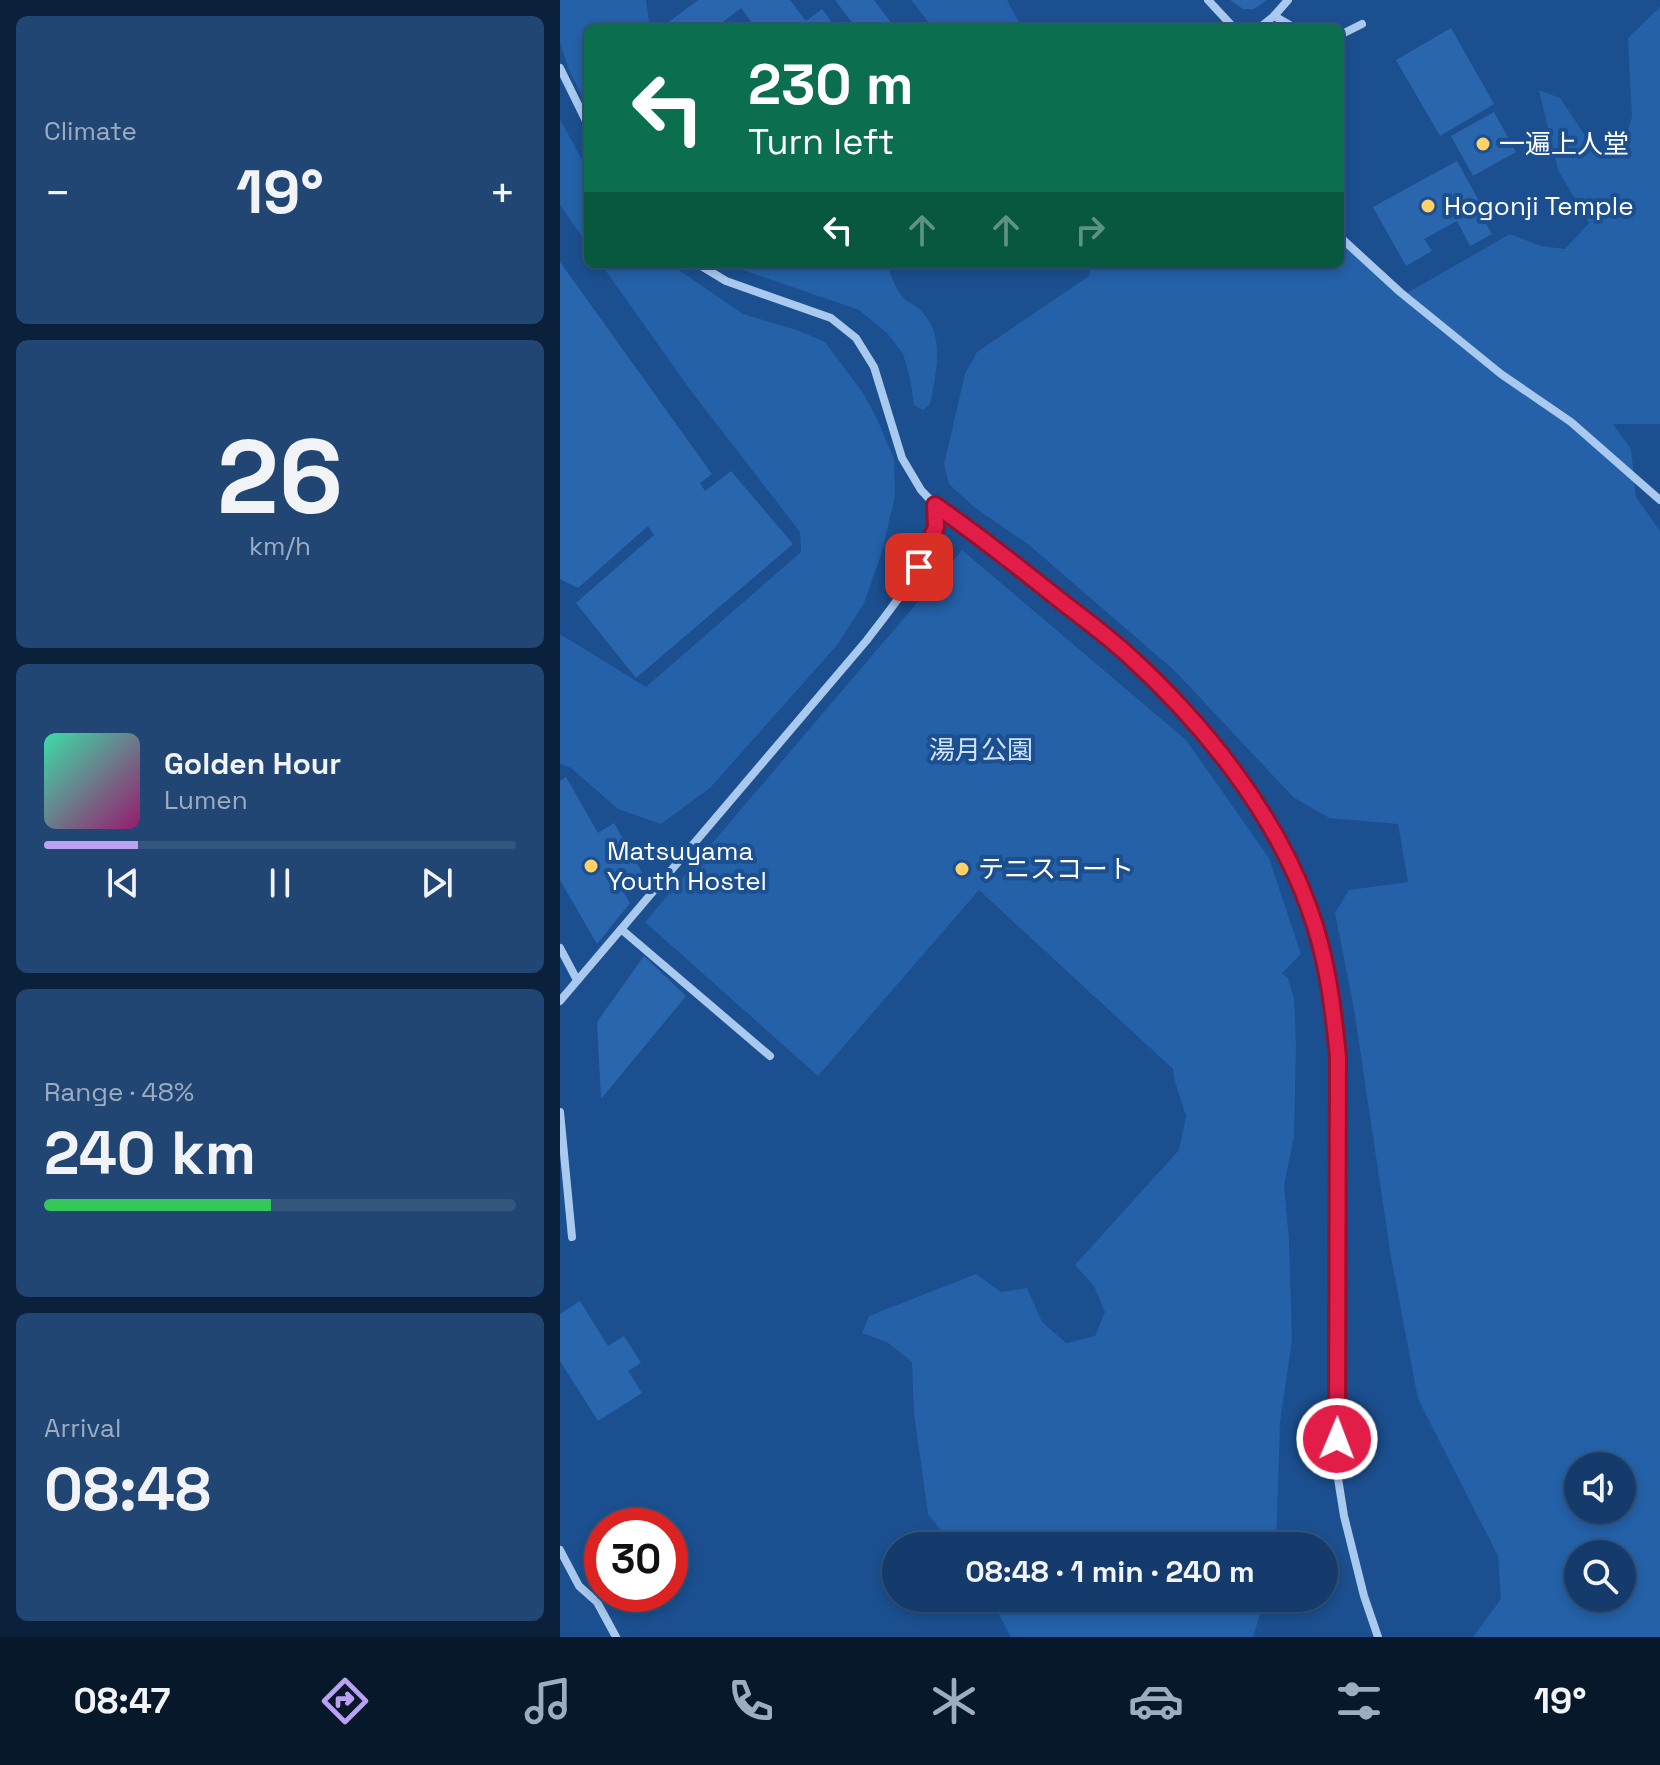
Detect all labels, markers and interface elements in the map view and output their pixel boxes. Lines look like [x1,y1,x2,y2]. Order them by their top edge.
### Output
text: 230 m [748,49,914,120]
icon: left [616,56,720,160]
text: Climate [44,114,137,148]
text: Turn left [748,119,895,165]
place label: 一遍上人堂 [1499,127,1629,161]
marker: 一遍上人堂 [1474,135,1492,153]
text: 19° [236,154,324,231]
text: − [44,165,71,221]
text: + [489,165,516,221]
place label: Hogonji Temple [1444,189,1634,223]
marker: Hogonji Temple [1419,197,1437,215]
icon: left [816,208,860,252]
icon: ahead [900,208,944,252]
icon: ahead [984,208,1028,252]
icon: right [1068,208,1112,252]
text: 26 [217,411,343,543]
text: km/h [249,529,311,563]
pin [885,533,953,601]
icon: arrive [897,545,941,589]
park label: 湯月公園 [929,733,1033,767]
text: Golden Hour [164,744,341,783]
text: Lumen [164,783,248,817]
place label: Matsuyama Youth Hostel [607,834,767,898]
place label: テニスコート [978,852,1134,886]
marker: Matsuyama Youth Hostel [582,857,600,875]
marker: テニスコート [953,860,971,878]
icon: previous [101,861,145,905]
icon: pause [258,861,302,905]
icon: next [415,861,459,905]
text: Range · 48% [44,1075,194,1109]
text: 240 km [44,1115,256,1192]
position arrow [1295,1397,1379,1481]
text: Arrival [44,1411,121,1445]
text: 08:48 [44,1451,211,1528]
map controls [1564,1452,1636,1612]
button: sound [1564,1452,1636,1524]
speed limit sign: 30 [584,1508,688,1612]
button: search [1564,1540,1636,1612]
text: 08:48 · 1 min · 240 m [965,1552,1255,1591]
icon: directions [317,1673,373,1729]
icon: music [520,1673,576,1729]
icon: phone [723,1673,779,1729]
icon: climate [926,1673,982,1729]
icon: car [1128,1673,1184,1729]
icon: filters [1331,1673,1387,1729]
text: 08:47 [73,1678,170,1724]
text: 19° [1534,1678,1587,1724]

